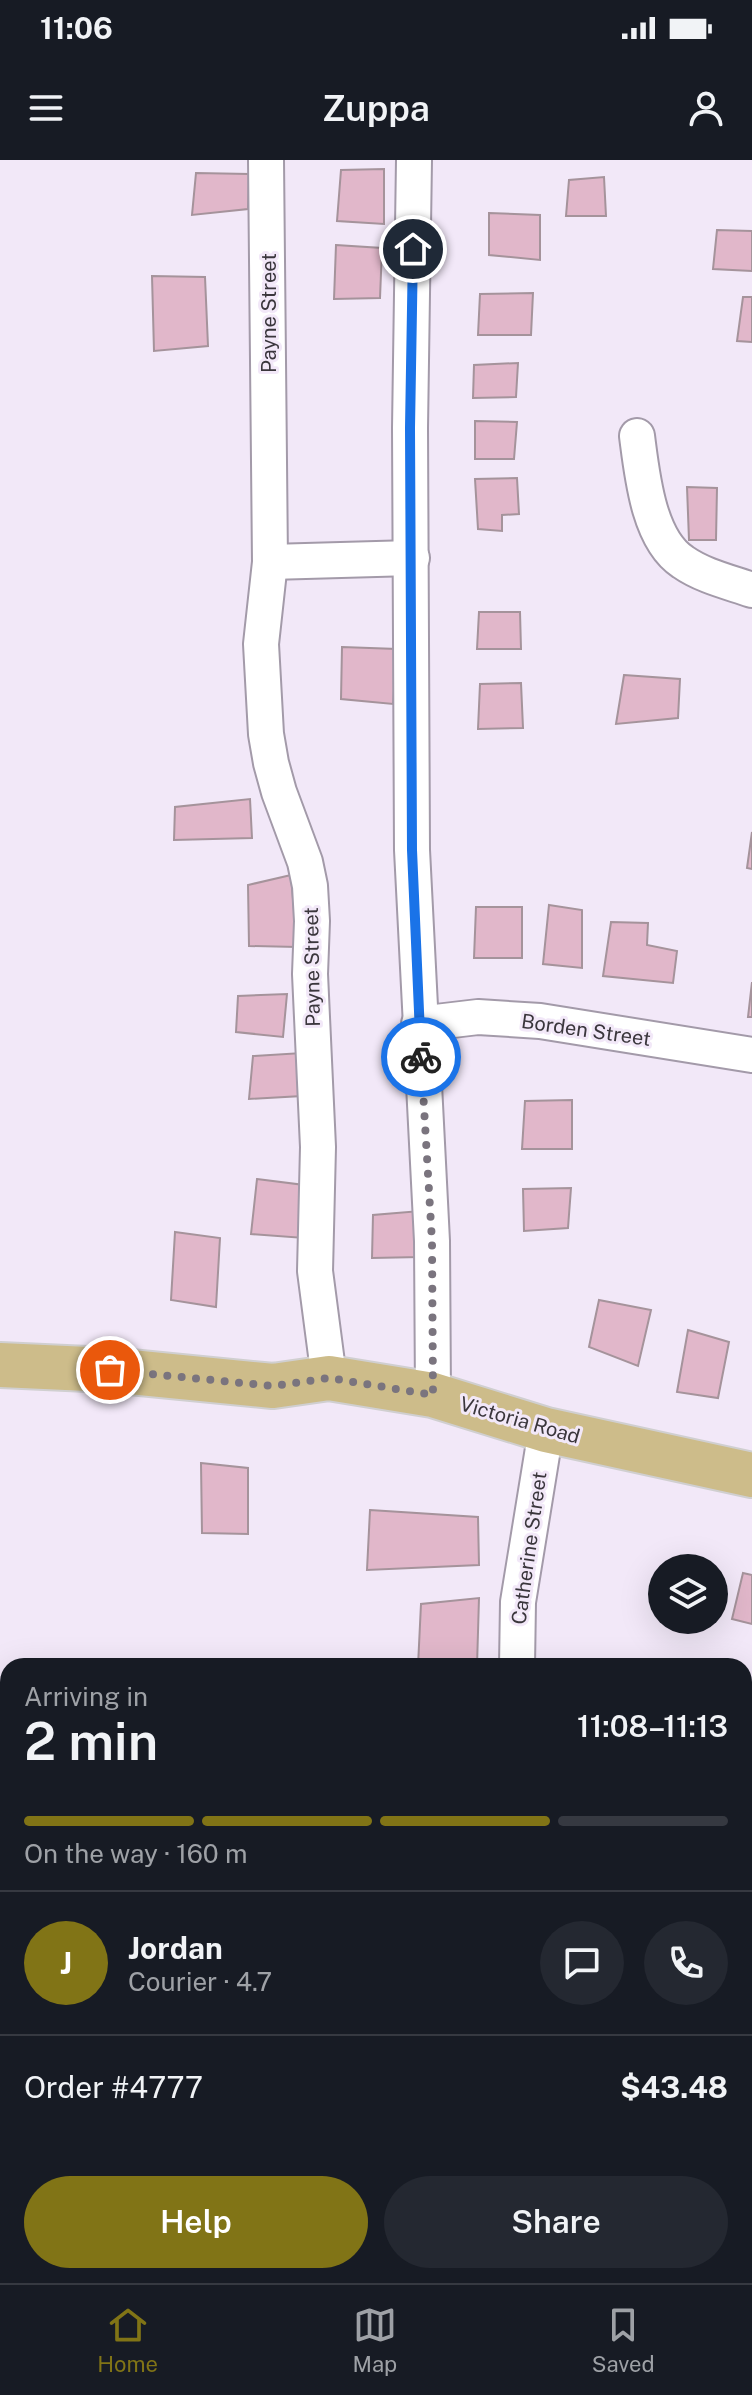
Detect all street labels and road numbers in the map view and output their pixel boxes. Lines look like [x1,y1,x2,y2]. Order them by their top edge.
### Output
street label: Payne Street [257,253,281,373]
street label: Payne Street [299,907,325,1027]
street label: Borden Street [520,1009,652,1051]
street label: Victoria Road [457,1391,583,1449]
street label: Catherine Street [506,1470,552,1626]

